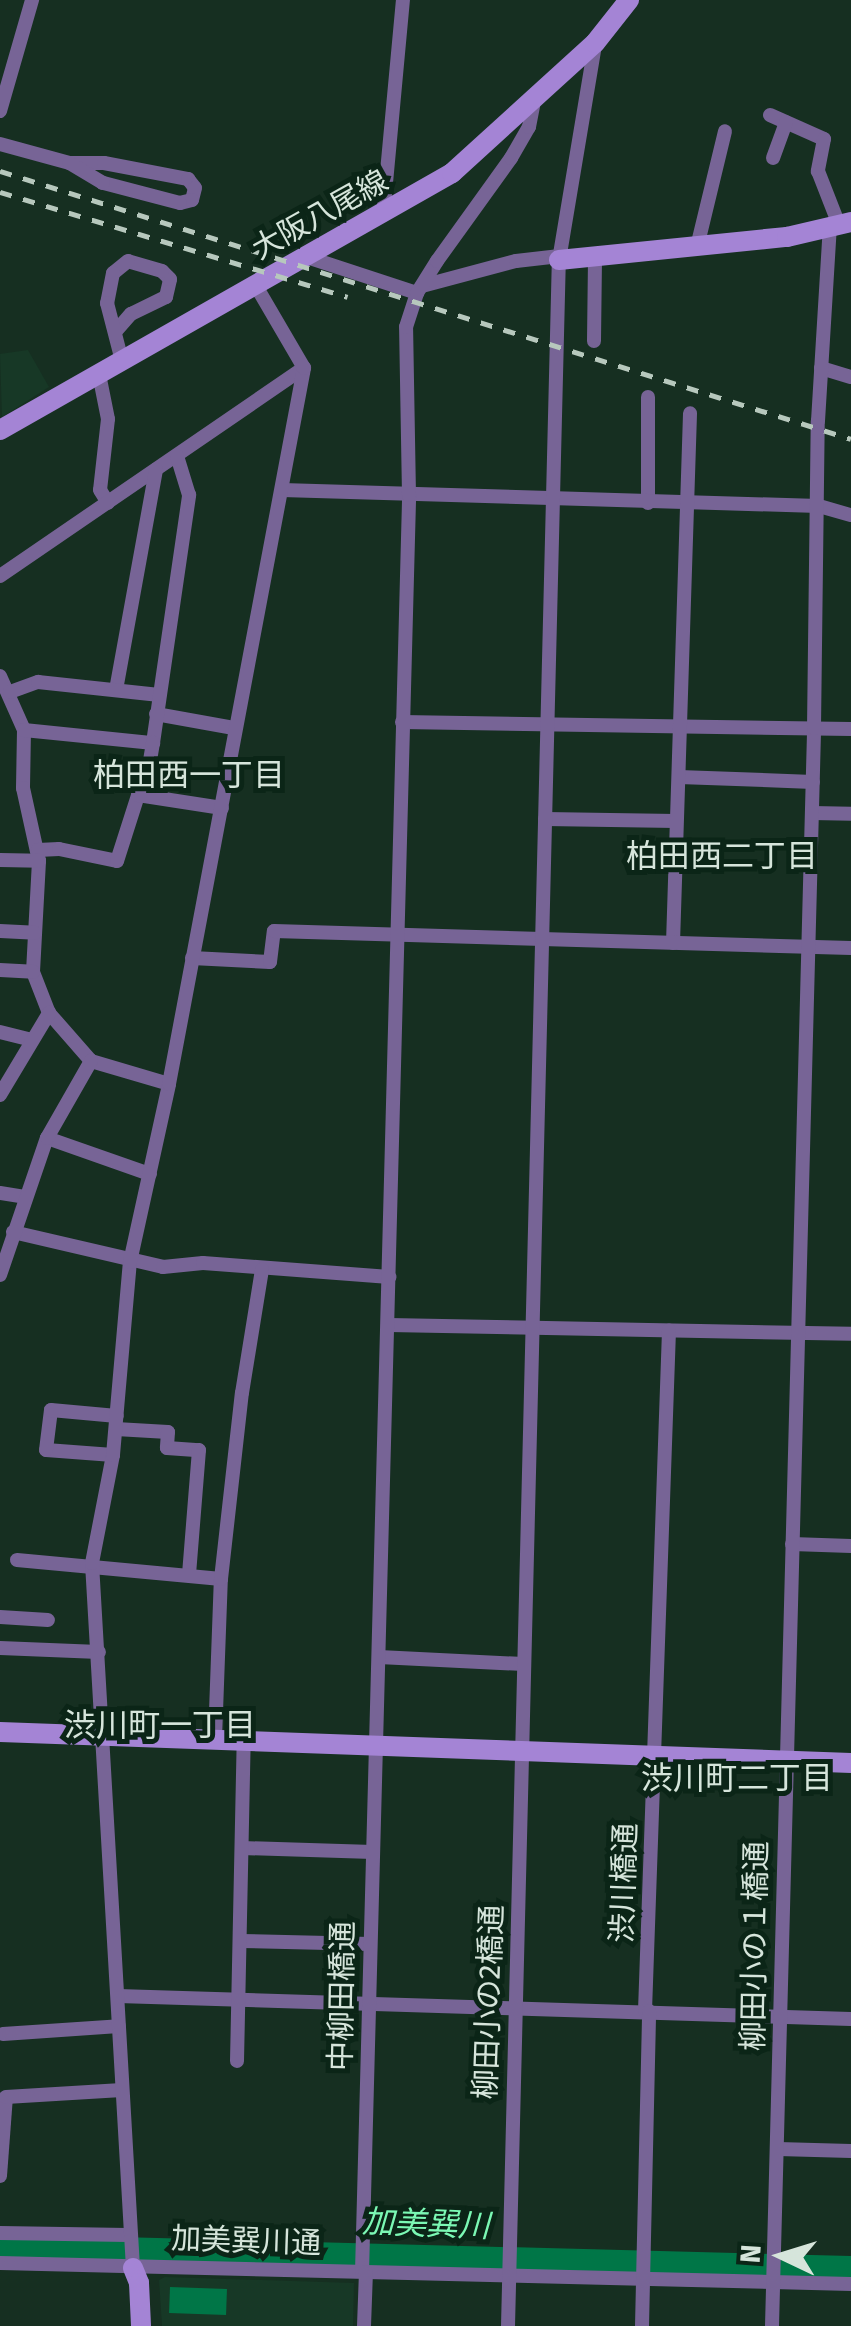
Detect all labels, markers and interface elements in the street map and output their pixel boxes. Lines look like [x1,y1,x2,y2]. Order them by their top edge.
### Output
street label: 大阪八尾線 [246,163,394,267]
district label: 柏田西一丁目 [93,756,285,794]
district label: 柏田西二丁目 [626,837,818,875]
district label: 渋川町一丁目 [64,1706,256,1744]
district label: 渋川町二丁目 [641,1759,833,1797]
street label: 渋川橋通 [604,1822,644,1944]
street label: 柳田小の１橋通 [735,1841,775,2051]
street label: 柳田小の2橋通 [468,1904,510,2100]
street label: 中柳田橋通 [323,1921,361,2071]
water label: 加美巽川 [361,2203,491,2245]
north arrow [731,2206,831,2306]
street label: 加美巽川通 [170,2220,322,2262]
text: N [733,2243,768,2264]

